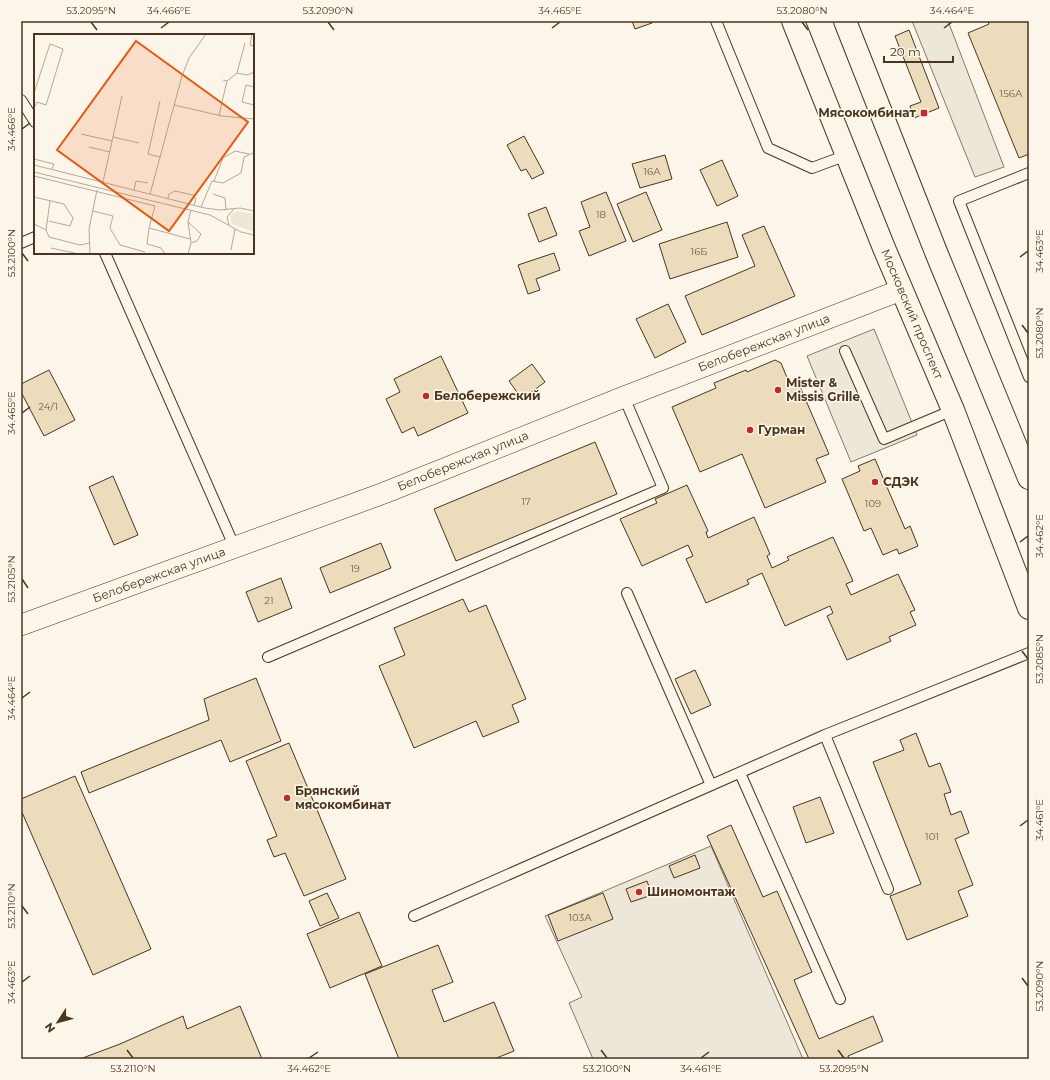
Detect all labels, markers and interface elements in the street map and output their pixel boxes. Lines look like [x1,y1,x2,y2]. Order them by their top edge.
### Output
text: 53.2095°N [66,4,116,17]
text: 34.466°E [147,4,191,17]
text: 53.2090°N [303,4,353,17]
text: 34.465°E [538,4,582,17]
text: 53.2080°N [776,4,828,17]
text: 34.464°E [930,4,974,17]
inset map [34,34,254,254]
scale bar [884,38,953,64]
text: 20 m [890,44,921,59]
house number: 156А [1000,87,1023,100]
place label: Мясокомбинат [818,105,917,120]
text: 34.466°E [5,107,18,151]
marker: Мясокомбинат [919,108,929,118]
house number: 16А [643,165,661,178]
house number: 18 [596,208,606,221]
text: 53.2100°N [5,229,18,277]
text: 34.463°E [1033,229,1046,273]
house number: 16Б [691,245,707,258]
street label: Московский проспект [878,247,947,381]
text: 53.2080°N [1033,307,1046,359]
street label: Белобережская улица [696,310,832,375]
place label: Mister & Missis Grille [786,375,860,404]
marker: Mister & Missis Grille [773,385,783,395]
place label: Белобережский [434,388,541,403]
text: 34.465°E [5,391,18,435]
marker: Белобережский [421,391,431,401]
house number: 24/1 [38,400,58,413]
place label: Гурман [758,422,805,437]
marker: Гурман [745,425,755,435]
street label: Белобережская улица [395,427,531,494]
place label: СДЭК [883,474,919,489]
marker: СДЭК [870,477,880,487]
house number: 17 [521,495,531,508]
house number: 109 [865,497,881,510]
text: 34.462°E [1033,514,1046,558]
street label: Белобережская улица [90,544,227,606]
text: 53.2105°N [5,555,18,603]
house number: 19 [350,562,360,575]
house number: 21 [264,594,274,607]
text: 53.2085°N [1033,634,1046,684]
text: 34.464°E [5,676,18,720]
place label: Брянский мясокомбинат [295,783,392,812]
marker: Брянский мясокомбинат [282,793,292,803]
text: 34.461°E [1033,799,1046,841]
house number: 101 [925,830,939,843]
text: 53.2110°N [5,883,18,929]
place label: Шиномонтаж [647,884,735,899]
marker: Шиномонтаж [634,887,644,897]
house number: 103А [568,911,592,924]
text: 34.463°E [5,960,18,1004]
text: 53.2090°N [1033,961,1046,1011]
north arrow [38,1002,78,1042]
text: N [42,1020,58,1036]
text: 53.2110°N [110,1062,156,1075]
text: 34.462°E [287,1062,331,1075]
text: 53.2100°N [583,1062,631,1075]
text: 34.461°E [680,1062,722,1075]
text: 53.2095°N [819,1062,869,1075]

